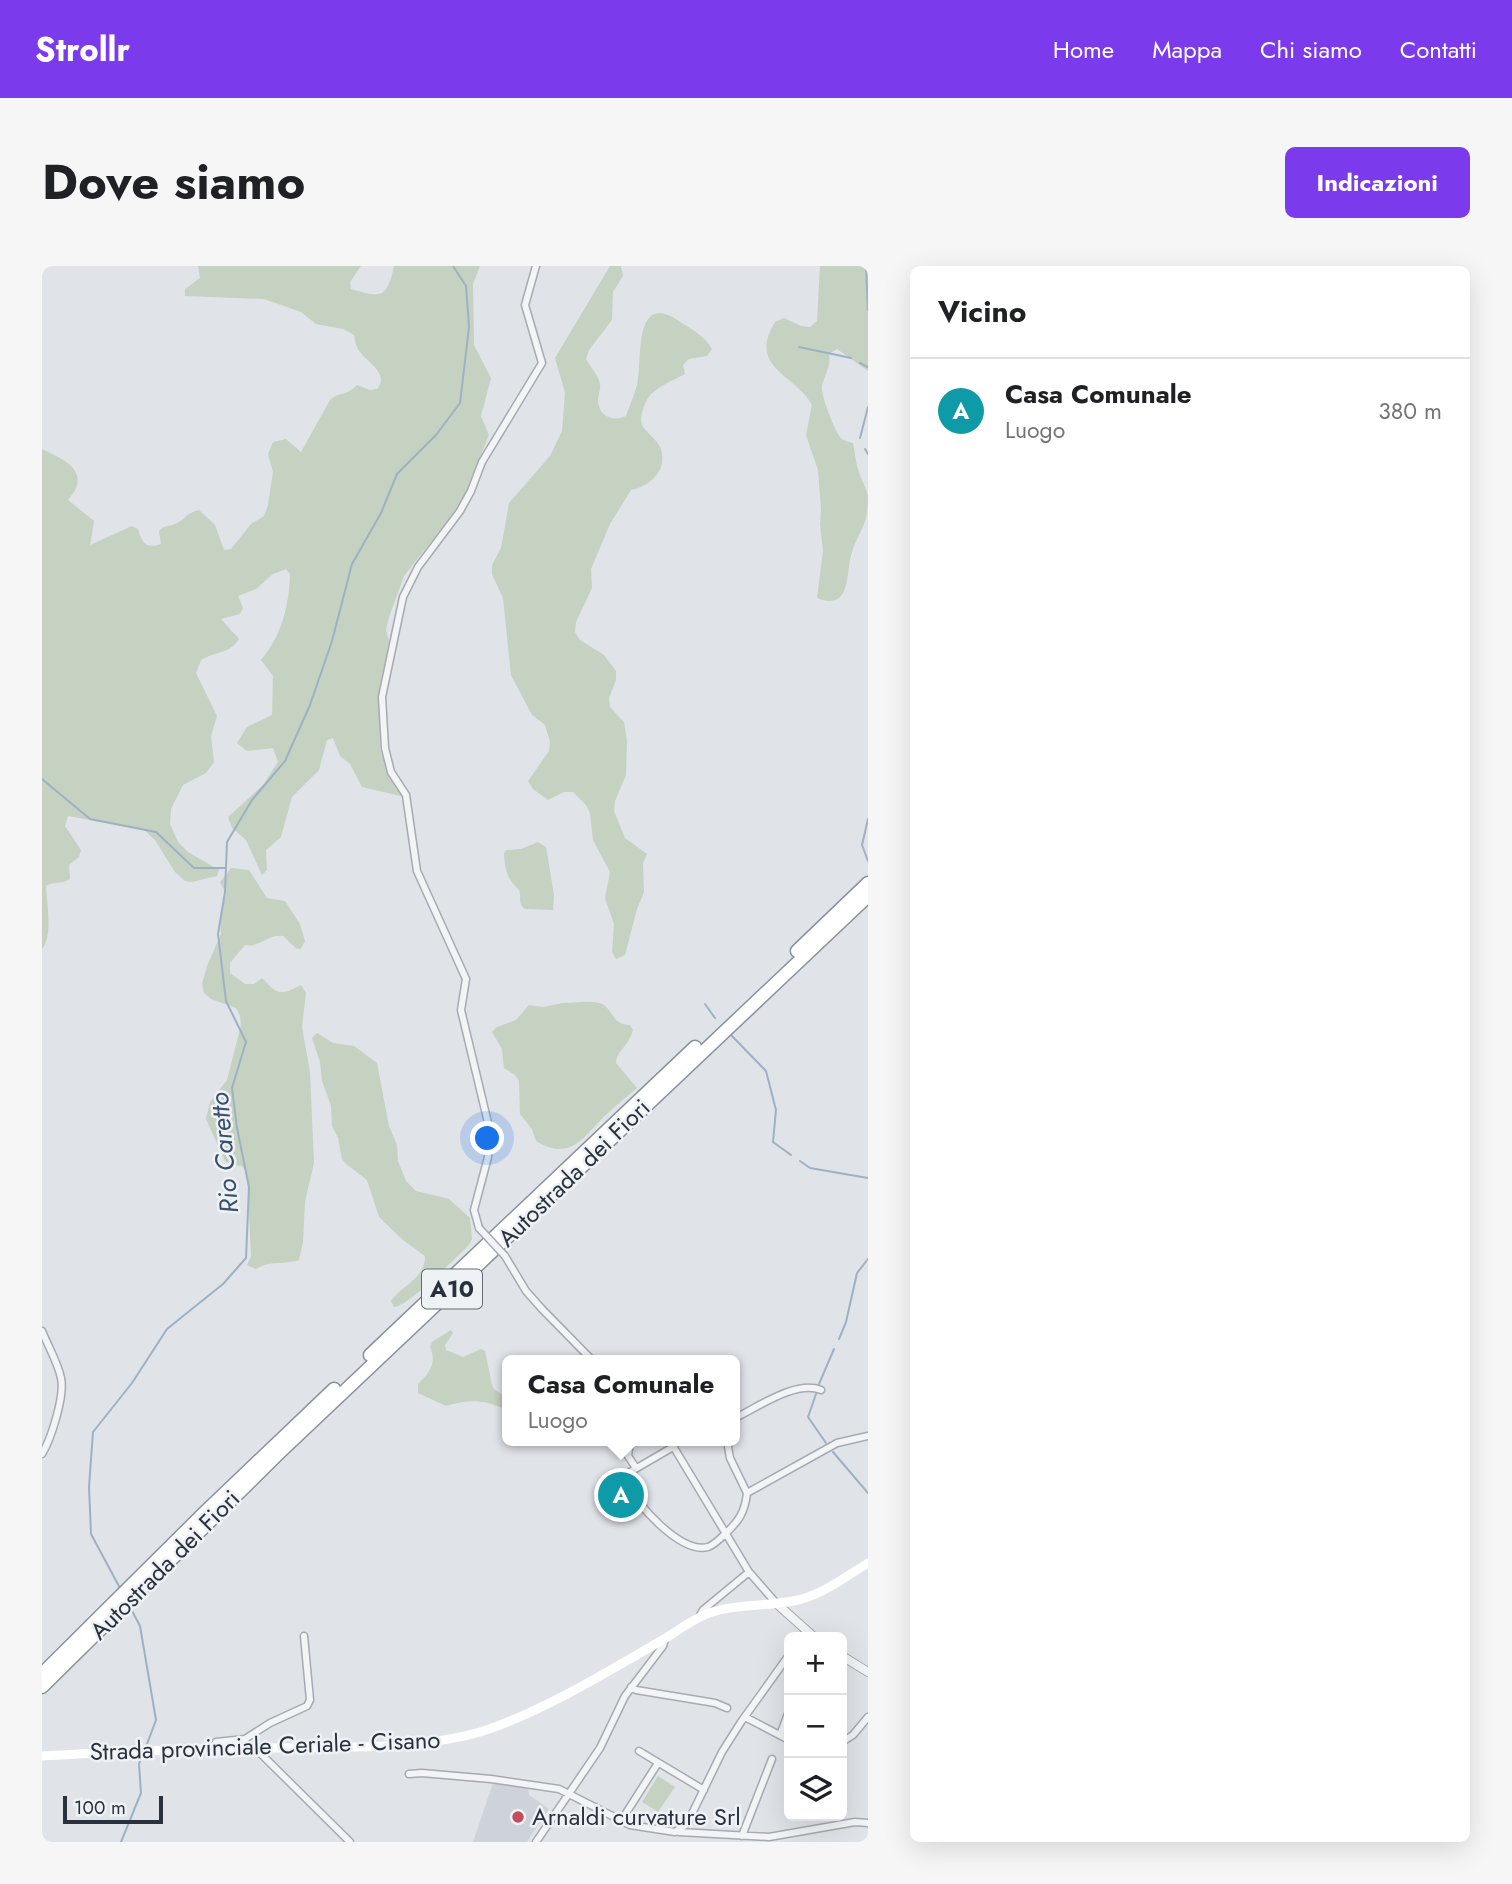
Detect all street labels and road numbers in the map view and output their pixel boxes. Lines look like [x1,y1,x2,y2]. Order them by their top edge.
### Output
street label: Autostrada dei Fiori [490,1091,658,1255]
road number: A10 [422,1270,482,1308]
street label: Autostrada dei Fiori [82,1482,248,1648]
street label: Strada provinciale Ceriale - Cisano [89,1722,441,1769]

